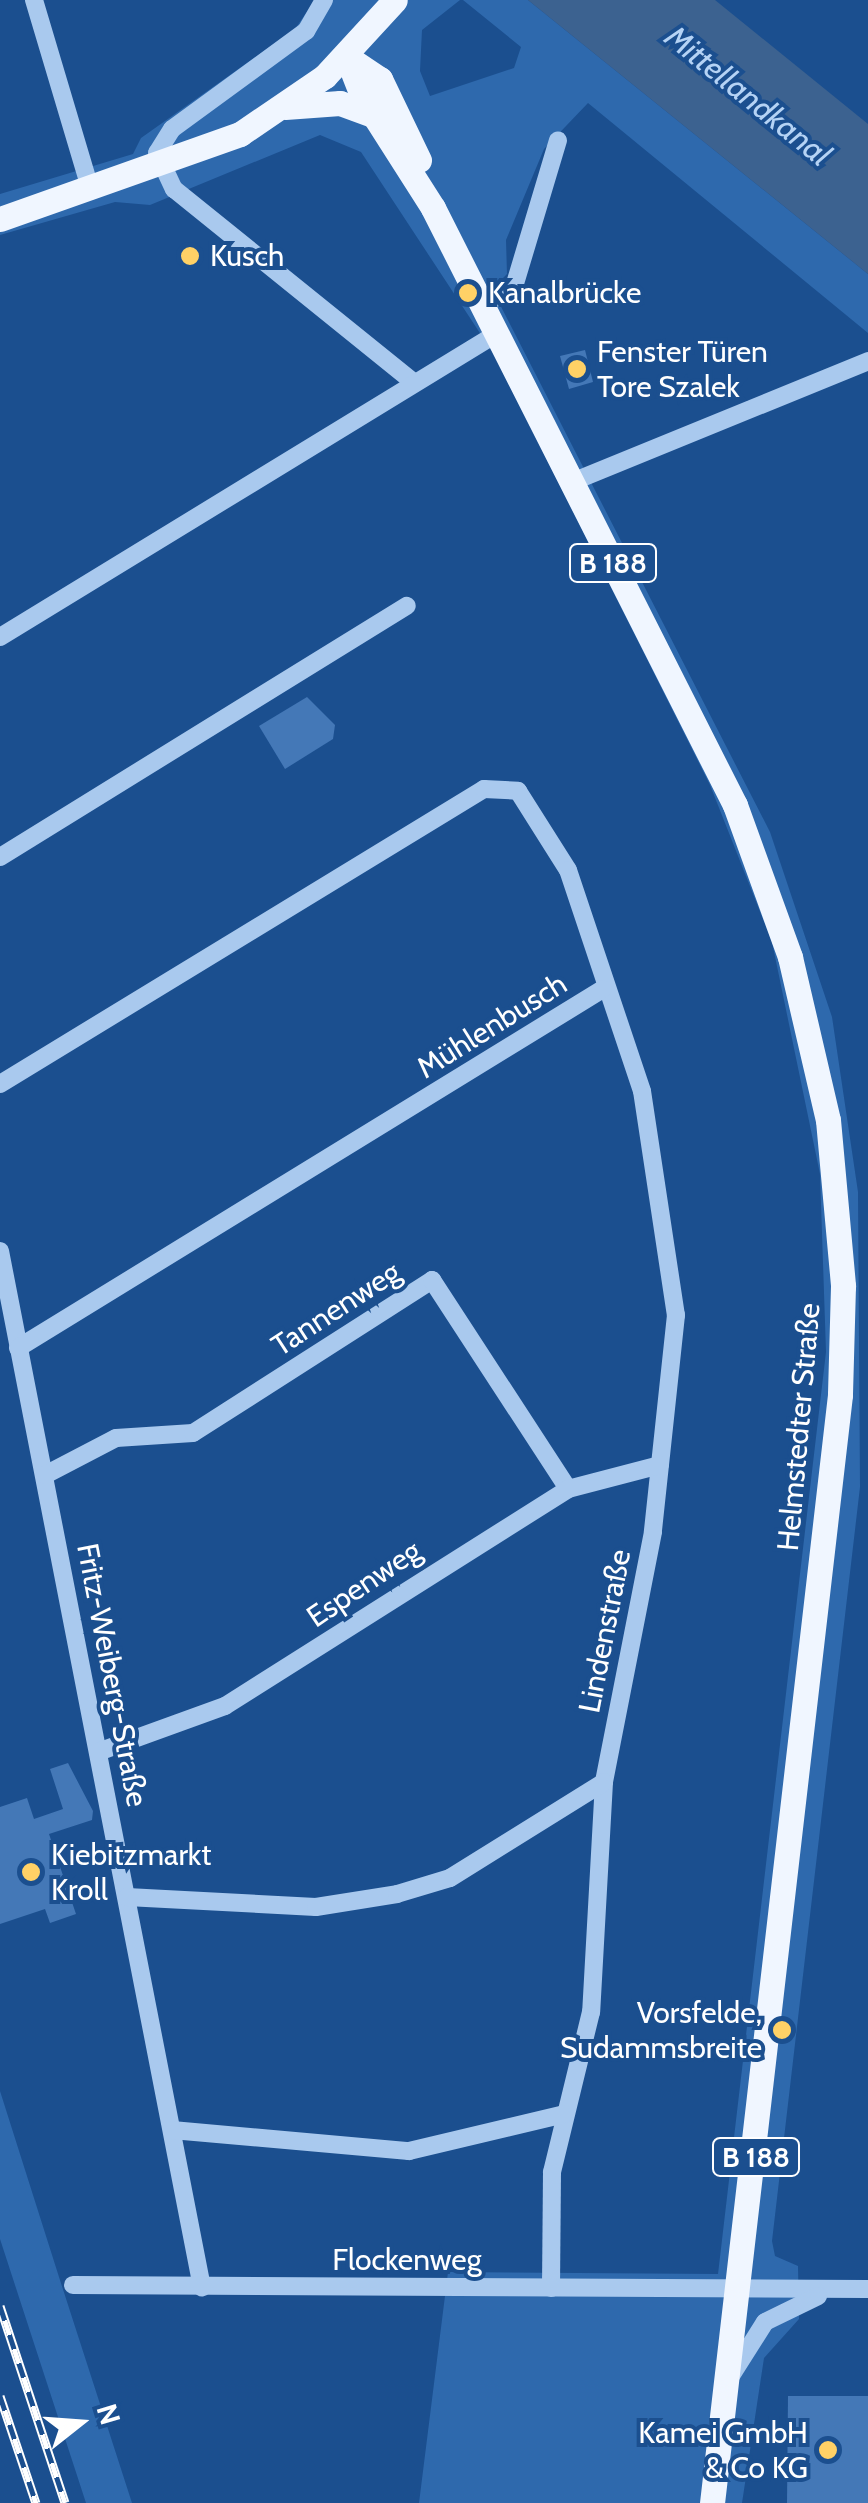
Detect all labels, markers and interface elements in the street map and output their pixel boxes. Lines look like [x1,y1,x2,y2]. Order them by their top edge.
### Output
water label: Mittellandkanal [657,17,839,175]
place label: Kusch [210,238,284,274]
marker: Kusch [179,245,201,267]
place label: Kanalbrücke [488,275,641,311]
marker: Kanalbrücke [457,282,479,304]
place label: Fenster Türen Tore Szalek [597,334,768,404]
marker: Fenster Türen Tore Szalek [566,358,588,380]
road number: B 188 [568,540,658,586]
street label: Mühlenbusch [411,966,573,1086]
street label: Tannenweg [265,1254,407,1364]
street label: Helmstedter Straße [770,1301,828,1553]
street label: Espenweg [300,1533,428,1635]
street label: Fritz-Weiberg-Straße [69,1540,155,1810]
street label: Lindenstraße [572,1546,638,1716]
place label: Kiebitzmarkt Kroll [51,1837,211,1908]
marker: Kiebitzmarkt Kroll [20,1861,42,1883]
place label: Vorsfelde, Sudammsbreite [560,1995,762,2066]
marker: Vorsfelde, Sudammsbreite [771,2019,793,2041]
road number: B 188 [711,2134,801,2180]
street label: Flockenweg [332,2242,482,2278]
north arrow [30,2373,130,2473]
text: N [90,2400,128,2429]
place label: Kamei GmbH & Co KG [638,2415,808,2486]
marker: Kamei GmbH & Co KG [817,2439,839,2461]

